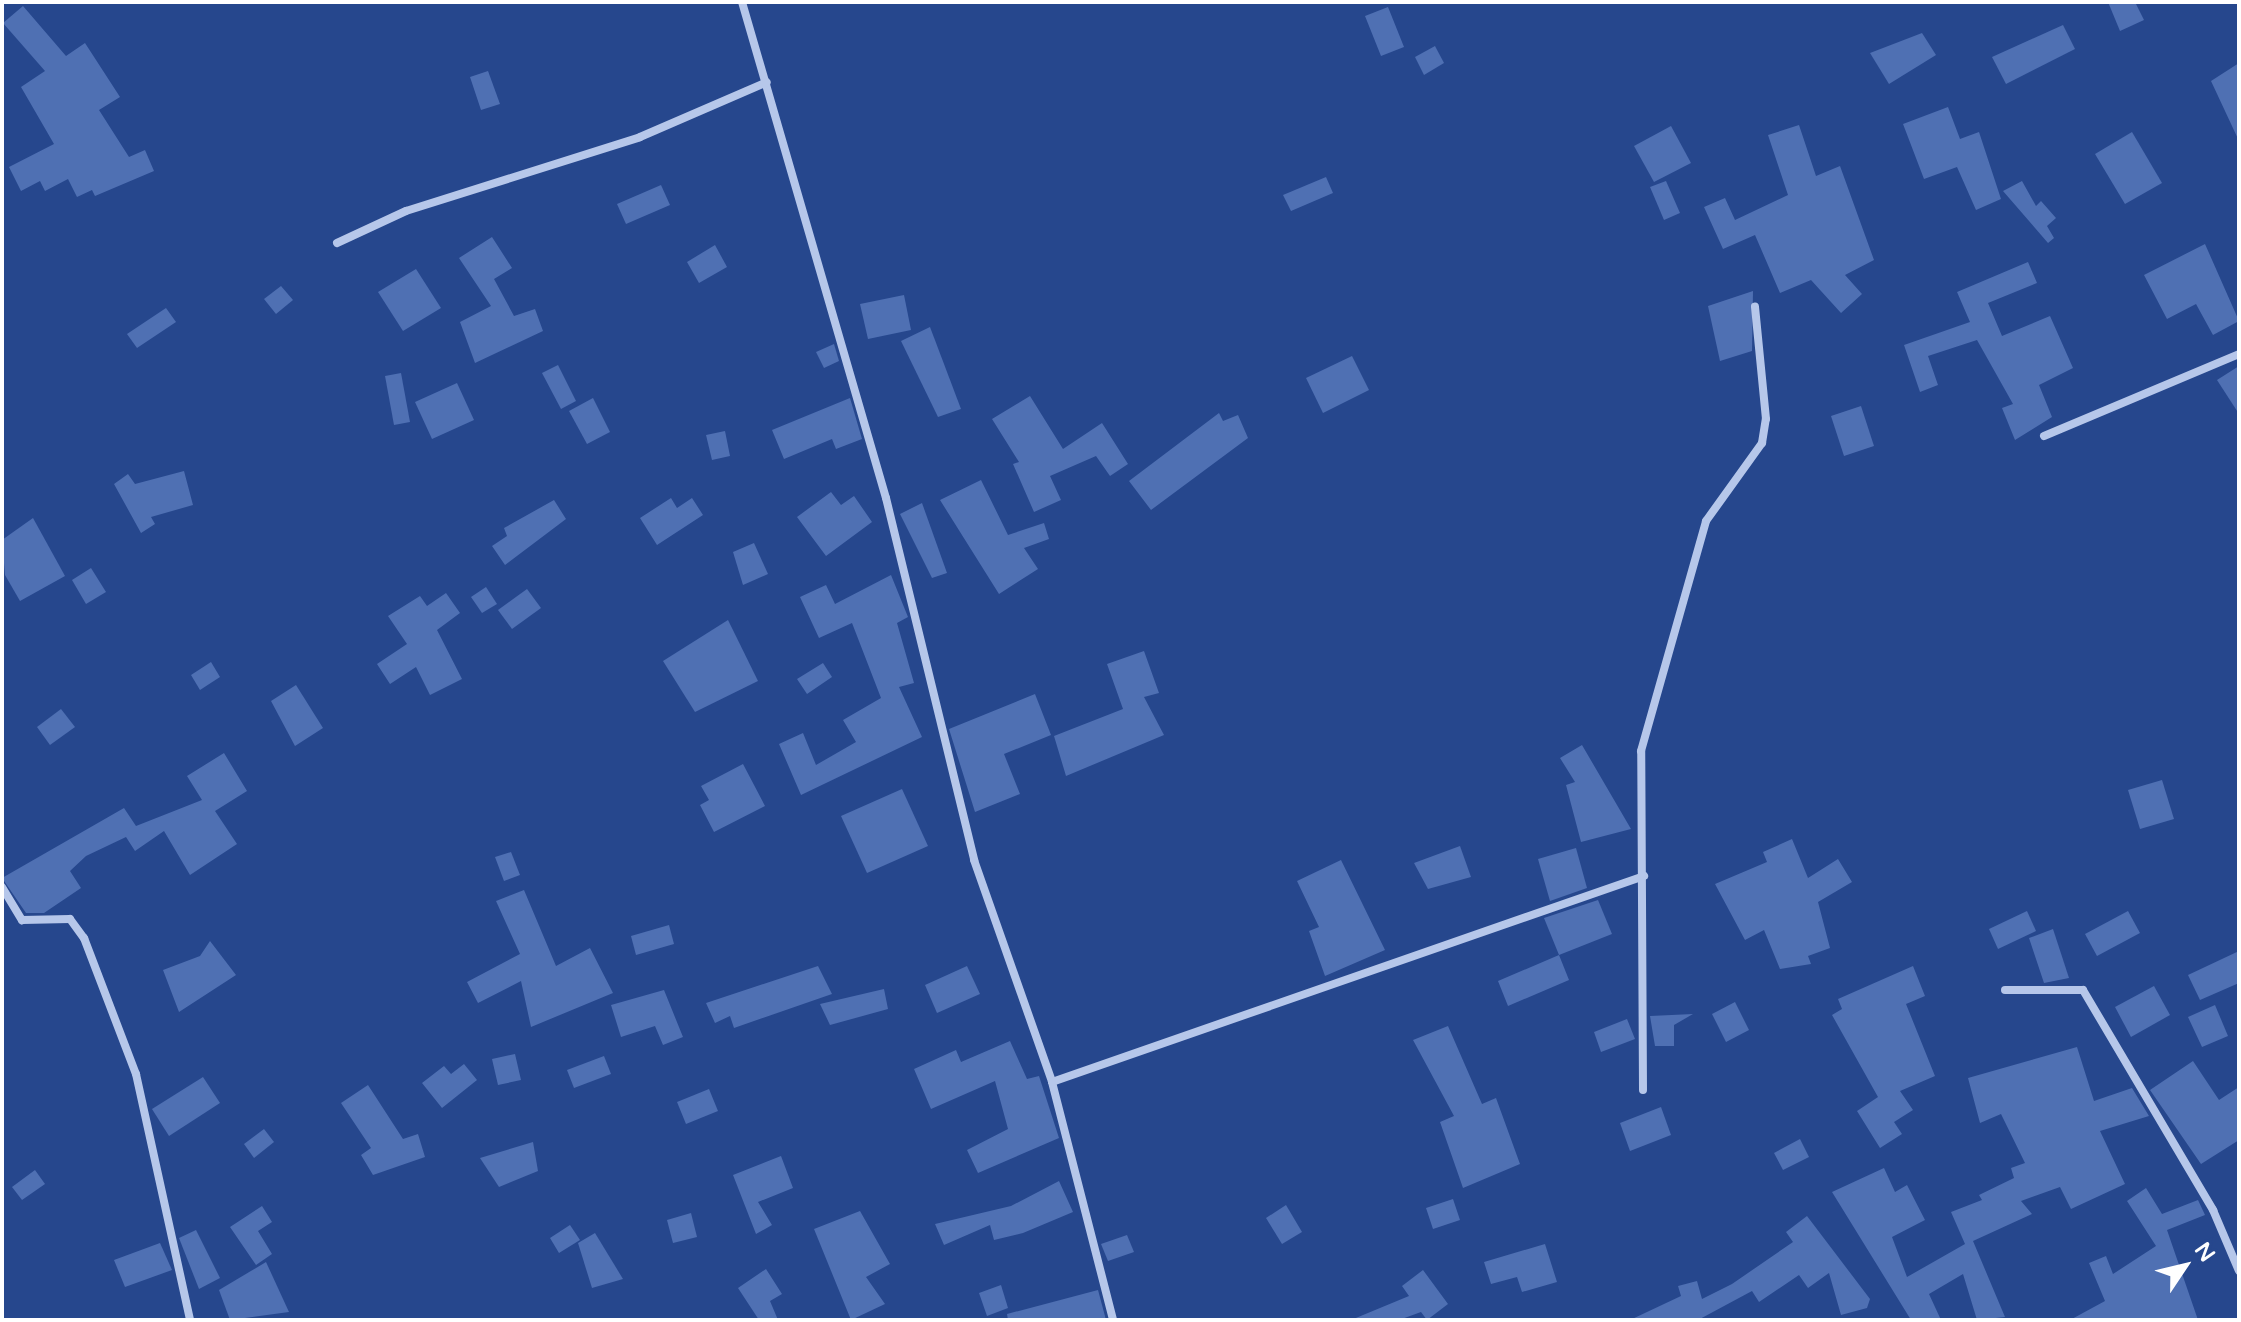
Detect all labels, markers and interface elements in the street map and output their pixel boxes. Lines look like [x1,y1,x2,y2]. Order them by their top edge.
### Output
north arrow [2145,1226,2225,1306]
text: N [2189,1238,2220,1267]

